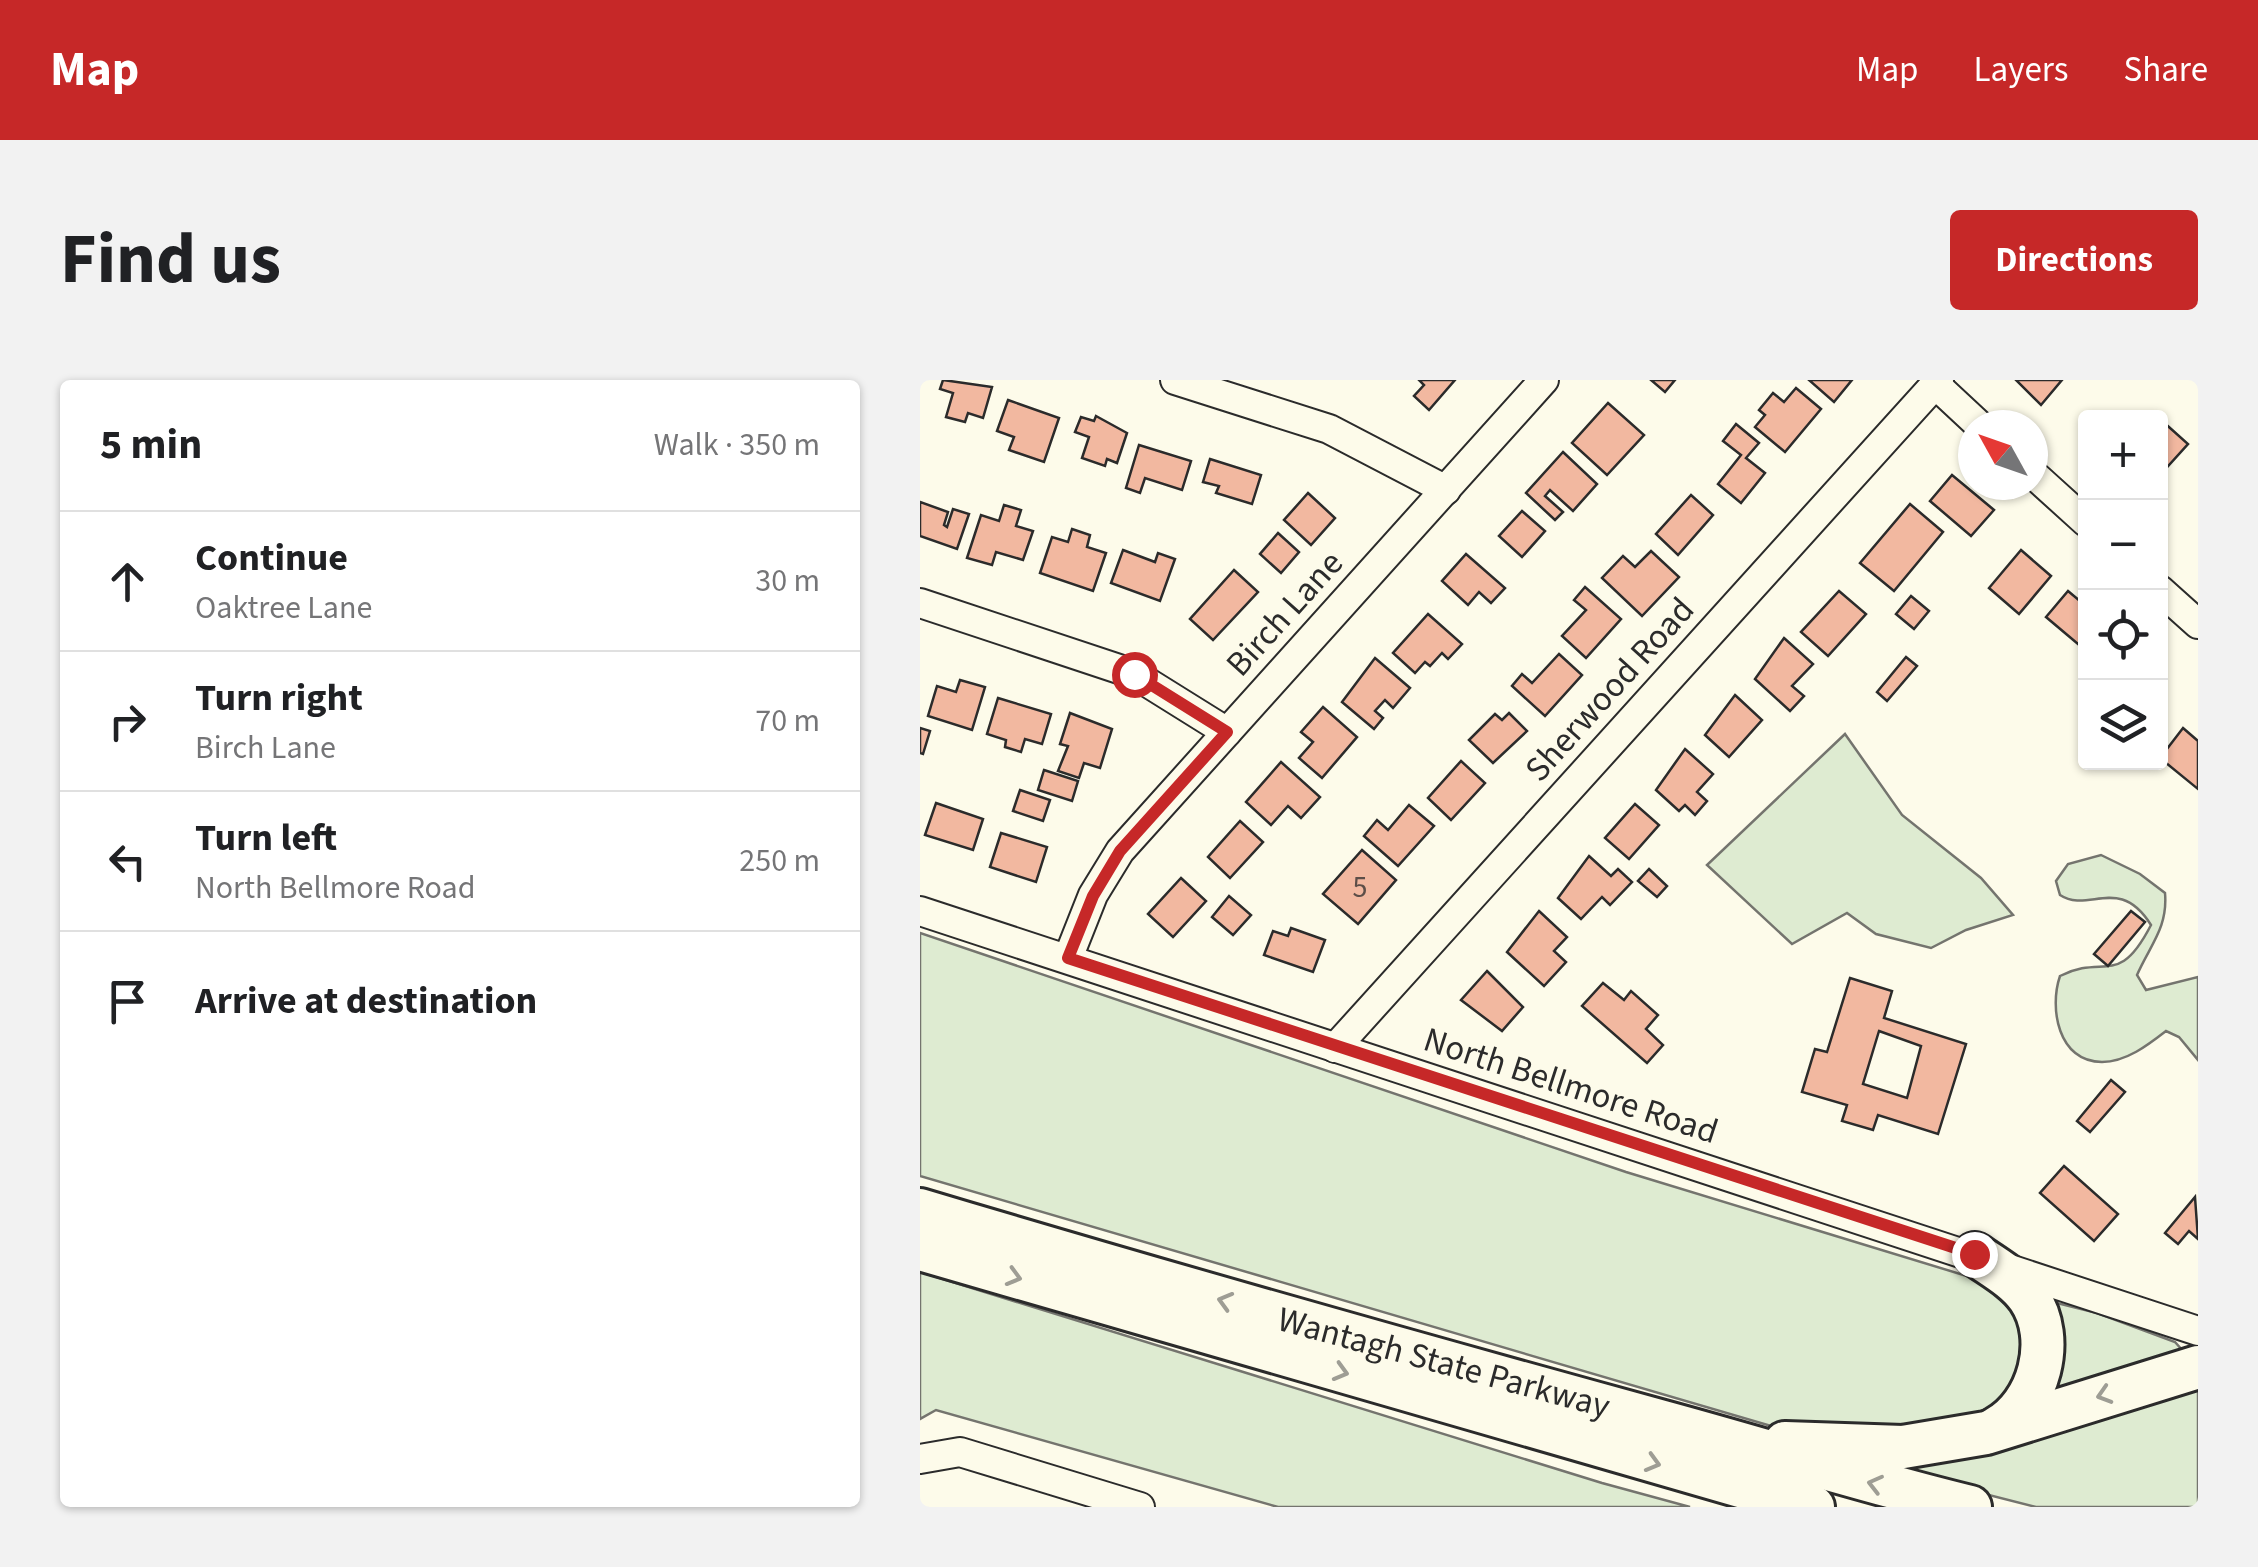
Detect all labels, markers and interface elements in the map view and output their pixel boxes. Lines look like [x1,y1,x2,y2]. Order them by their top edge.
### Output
text: Map [50,36,139,104]
text: Map [1856,45,1919,95]
text: Layers [1974,45,2068,95]
text: Share [2123,45,2208,95]
text: Find us [60,210,281,310]
button: Directions [1950,210,2198,310]
north arrow [1958,410,2048,500]
map controls [2078,410,2168,770]
button: + [2078,410,2168,500]
text: 5 min [100,415,202,475]
text: Walk · 350 m [654,422,820,468]
button: − [2078,500,2168,590]
text: Continue [195,531,348,585]
street label: Birch Lane [1215,540,1355,688]
icon: ahead [100,554,155,609]
text: 30 m [755,558,820,604]
text: Oaktree Lane [195,585,372,631]
street label: Sherwood Road [1513,587,1706,793]
button: locate [2078,590,2168,680]
route start [1112,652,1158,698]
text: Turn right [195,671,363,725]
button: layers [2078,680,2168,770]
icon: right [100,694,155,749]
text: 70 m [755,698,820,744]
text: Birch Lane [195,725,336,771]
text: Turn left [195,811,337,865]
icon: left [100,834,155,889]
text: 250 m [739,838,820,884]
text: North Bellmore Road [195,865,475,911]
house number: 5 [1353,866,1367,909]
icon: arrive [100,974,155,1029]
text: Arrive at destination [195,974,537,1028]
street label: North Bellmore Road [1417,1015,1724,1157]
route end [1952,1232,1998,1278]
one-way arrow [1004,1265,1021,1286]
one-way arrow [1217,1292,1235,1313]
street label: Wantagh State Parkway [1272,1295,1615,1431]
one-way arrow [1332,1360,1349,1381]
one-way arrow [2097,1383,2114,1404]
one-way arrow [1644,1451,1661,1472]
one-way arrow [1867,1475,1884,1496]

